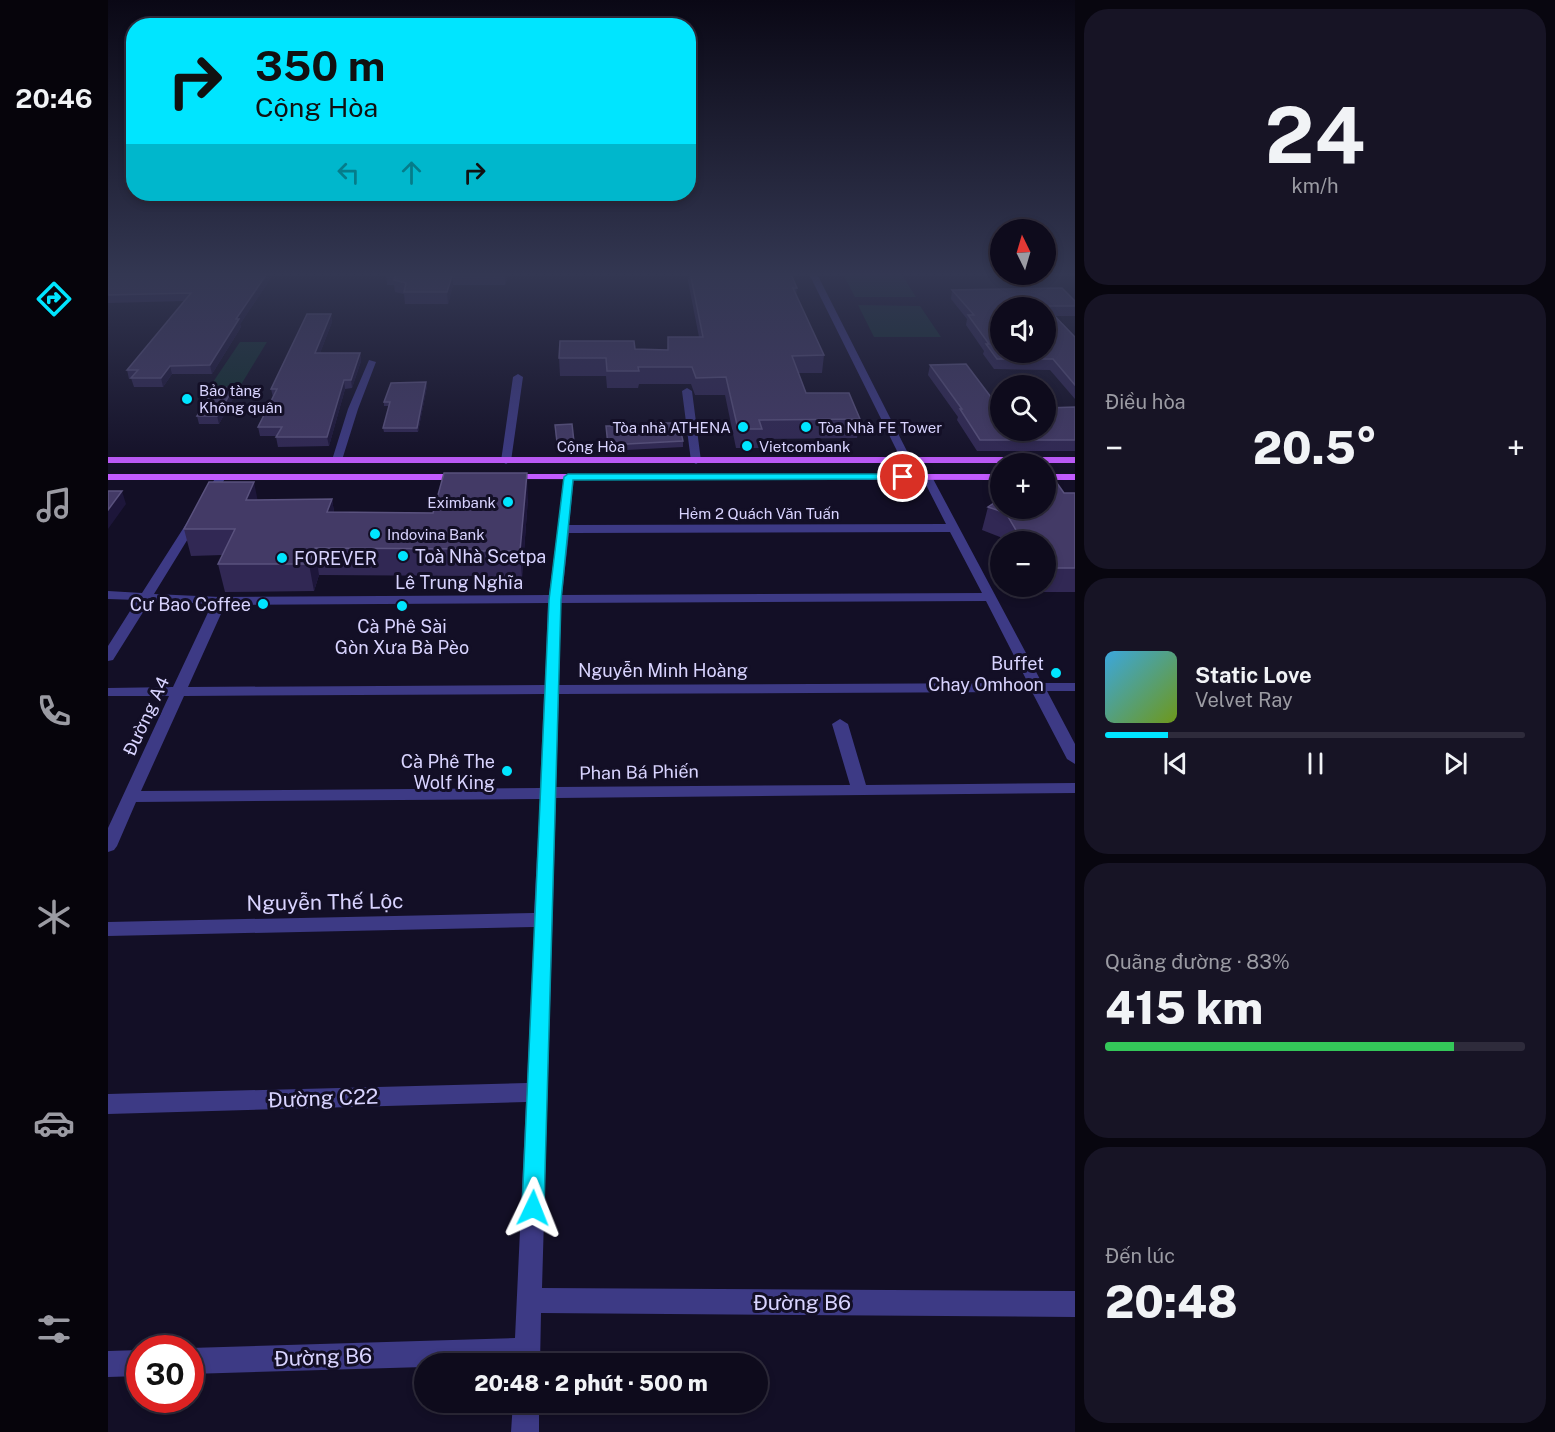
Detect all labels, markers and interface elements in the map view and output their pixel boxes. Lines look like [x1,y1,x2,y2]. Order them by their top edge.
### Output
text: 350 m [255,41,385,90]
icon: right [156,42,234,120]
text: 20:46 [15,82,93,114]
text: 24 [1265,89,1365,181]
text: Cộng Hòa [255,91,378,123]
icon: left [332,156,365,189]
icon: ahead [395,156,428,189]
icon: right [458,156,491,189]
text: km/h [1291,174,1339,198]
north arrow [990,219,1056,285]
map controls [990,219,1056,597]
icon: directions [33,278,75,320]
button: sound [990,297,1056,363]
button: search [990,375,1056,441]
place label: Bảo tàng Không quân [199,382,282,416]
text: Điều hòa [1105,390,1186,414]
marker: Bảo tàng Không quân [180,392,194,406]
place label: Tòa nhà ATHENA [613,419,731,436]
place label: Tòa Nhà FE Tower [818,419,942,436]
marker: Tòa nhà ATHENA [736,420,750,434]
marker: Tòa Nhà FE Tower [799,420,813,434]
text: 20.5° [1253,421,1377,474]
text: − [1105,429,1123,467]
text: + [1507,429,1525,467]
street label: Cộng Hòa [557,438,625,455]
place label: Vietcombank [759,438,850,455]
marker: Vietcombank [740,439,754,453]
pin [877,451,928,502]
button: + [990,453,1056,519]
icon: arrive [886,460,919,493]
icon: music [33,484,75,526]
place label: Eximbank [427,494,496,511]
marker: Eximbank [501,495,515,509]
street label: Hẻm 2 Quách Văn Tuấn [678,505,840,522]
place label: Indovina Bank [387,526,485,543]
marker: Indovina Bank [368,527,382,541]
button: − [990,531,1056,597]
place label: Toà Nhà Scetpa [415,546,546,567]
place label: FOREVER [294,548,377,569]
marker: Toà Nhà Scetpa [396,549,410,563]
marker: FOREVER [275,551,289,565]
street label: Lê Trung Nghĩa [395,572,523,593]
place label: Cư Bao Coffee [130,594,251,615]
marker: Cư Bao Coffee [256,597,270,611]
marker: Cà Phê Sài Gòn Xưa Bà Pèo [395,599,409,613]
place label: Cà Phê Sài Gòn Xưa Bà Pèo [335,616,469,658]
place label: Buffet Chay Omhoon [928,653,1044,695]
street label: Nguyễn Minh Hoàng [578,660,748,681]
text: Static Love [1195,662,1312,688]
marker: Buffet Chay Omhoon [1049,666,1063,680]
street label: Đường A4 [119,673,173,759]
text: Velvet Ray [1195,688,1293,712]
icon: phone [33,690,75,732]
icon: previous [1159,747,1192,780]
icon: pause [1299,747,1332,780]
icon: next [1439,747,1472,780]
place label: Cà Phê The Wolf King [401,751,495,793]
street label: Phan Bá Phiến [579,760,699,784]
marker: Cà Phê The Wolf King [500,764,514,778]
street label: Nguyễn Thế Lộc [246,888,404,916]
icon: climate [33,896,75,938]
text: Quãng đường · 83% [1105,950,1290,974]
text: 415 km [1105,981,1263,1034]
street label: Đường C22 [267,1084,379,1112]
icon: car [33,1102,75,1144]
position arrow [501,1176,565,1240]
text: Đến lúc [1105,1244,1175,1268]
text: 20:48 [1105,1275,1238,1328]
street label: Đường B6 [753,1290,851,1315]
icon: filters [33,1308,75,1350]
speed limit sign: 30 [126,1335,204,1413]
street label: Đường B6 [274,1343,372,1371]
text: 20:48 · 2 phút · 500 m [474,1370,708,1396]

